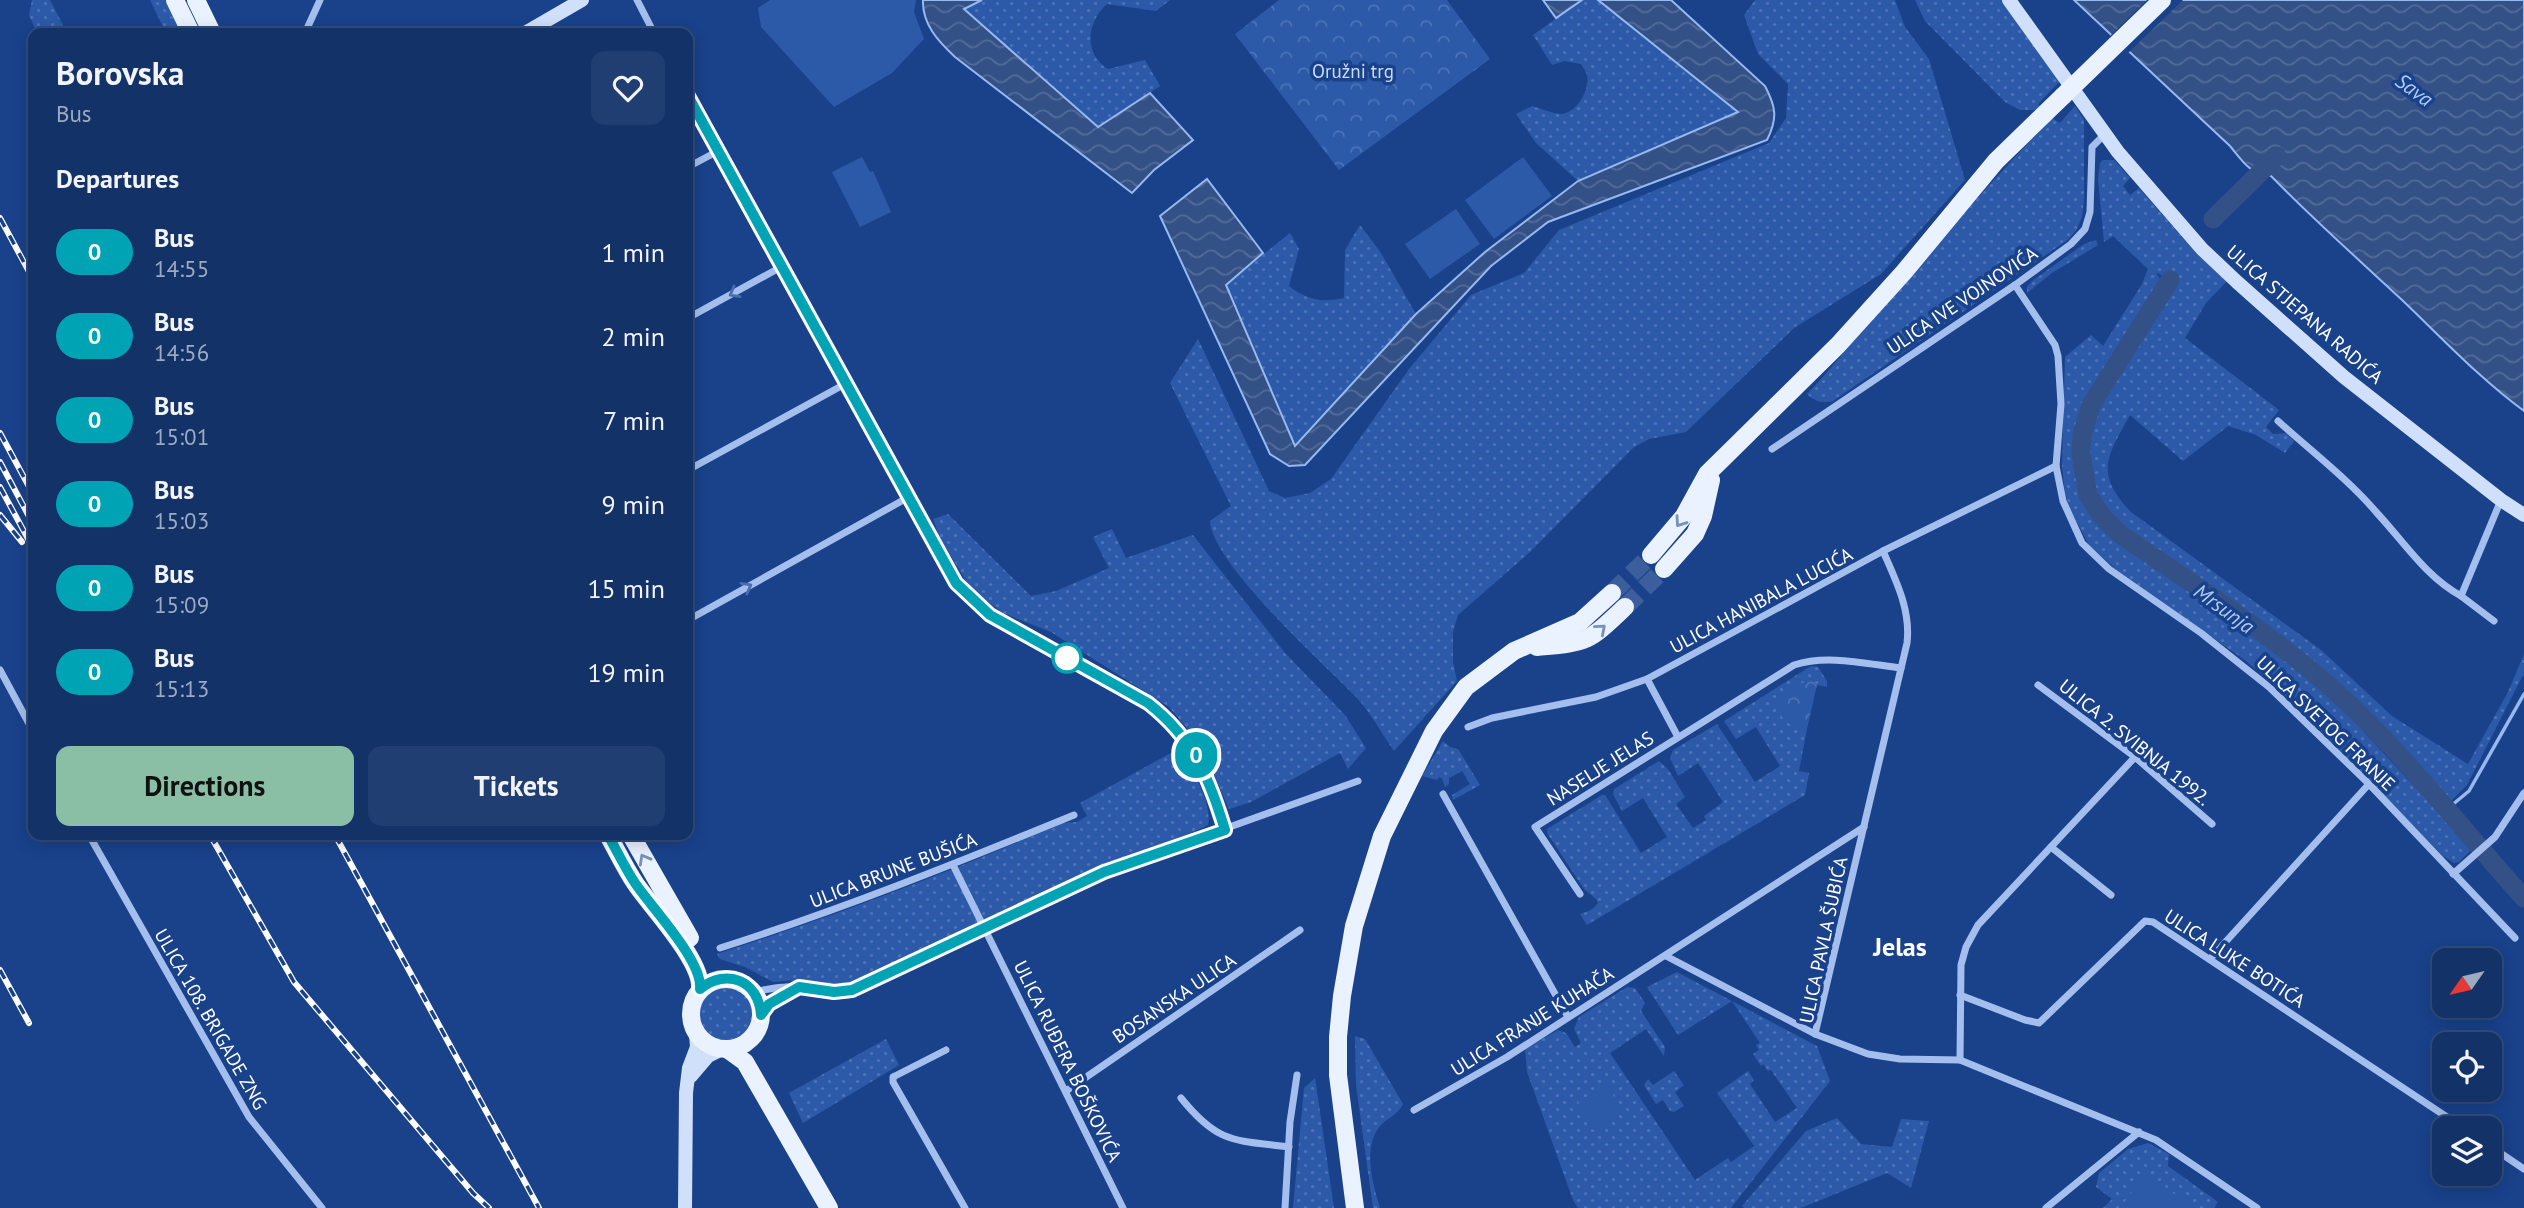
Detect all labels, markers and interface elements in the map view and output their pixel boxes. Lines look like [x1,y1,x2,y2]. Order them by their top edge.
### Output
text: Borovska [56,51,184,94]
button: heart [591,51,665,125]
park label: Oružni trg [1312,59,1394,83]
water label: Sava [2390,67,2439,113]
text: Bus [56,99,92,128]
text: Departures [56,162,179,195]
text: Bus [154,221,194,254]
text: 0 [88,236,101,267]
text: 1 min [602,236,665,269]
street label: ULICA STJEPANA RADIĆA [2222,239,2388,389]
street label: ULICA IVE VOJNOVIĆA [1882,241,2042,359]
text: 14:55 [154,254,209,283]
one-way arrow [729,285,742,298]
text: Bus [154,305,194,338]
text: 0 [88,320,101,351]
text: 2 min [602,320,665,353]
text: 14:56 [154,338,209,367]
text: Bus [154,389,194,422]
text: 0 [88,404,101,435]
text: 7 min [603,404,665,437]
text: 15:01 [154,422,209,451]
text: Bus [154,473,194,506]
text: 0 [88,488,101,519]
text: 9 min [602,488,665,521]
text: 15:03 [154,506,209,535]
one-way arrow [1675,514,1688,527]
street label: ULICA HANIBALA LUCIĆA [1666,542,1856,658]
text: Bus [154,557,194,590]
text: 0 [88,572,101,603]
text: 15 min [587,572,665,605]
water label: Mrsunja [2189,578,2260,640]
one-way arrow [740,582,753,595]
text: 15:09 [154,590,209,619]
one-way arrow [1593,625,1606,637]
text: Bus [154,641,194,674]
unlabelled marker [1052,643,1082,673]
street label: ULICA SVETOG FRANJE [2251,650,2401,796]
text: 0 [88,656,101,687]
text: 19 min [587,656,665,689]
street label: ULICA 2. SVIBNJA 1992. [2054,673,2216,811]
text: 15:13 [154,674,209,703]
street label: NASELJE JELAS [1542,726,1658,810]
line badge: 0 [1173,732,1219,778]
text: 0 [1189,739,1203,770]
button: Directions [56,746,354,826]
button: Tickets [368,746,665,826]
street label: ULICA BRUNE BUŠIĆA [806,827,980,913]
one-way arrow [639,854,652,866]
street label: ULICA PAVLA ŠUBIĆA [1794,854,1852,1026]
street label: ULICA LUKE BOTIĆA [2160,903,2310,1013]
street label: ULICA 108. BRIGADE ZNG [149,924,273,1114]
district label: Jelas [1872,930,1927,963]
street label: BOSANSKA ULICA [1108,948,1240,1048]
north arrow [2432,948,2502,1018]
map controls [2432,948,2502,1186]
street label: ULICA RUĐERA BOŠKOVIĆA [1009,956,1127,1166]
street label: ULICA FRANJE KUHAČA [1446,961,1618,1081]
button: locate [2432,1032,2502,1102]
button: layers [2432,1116,2502,1186]

